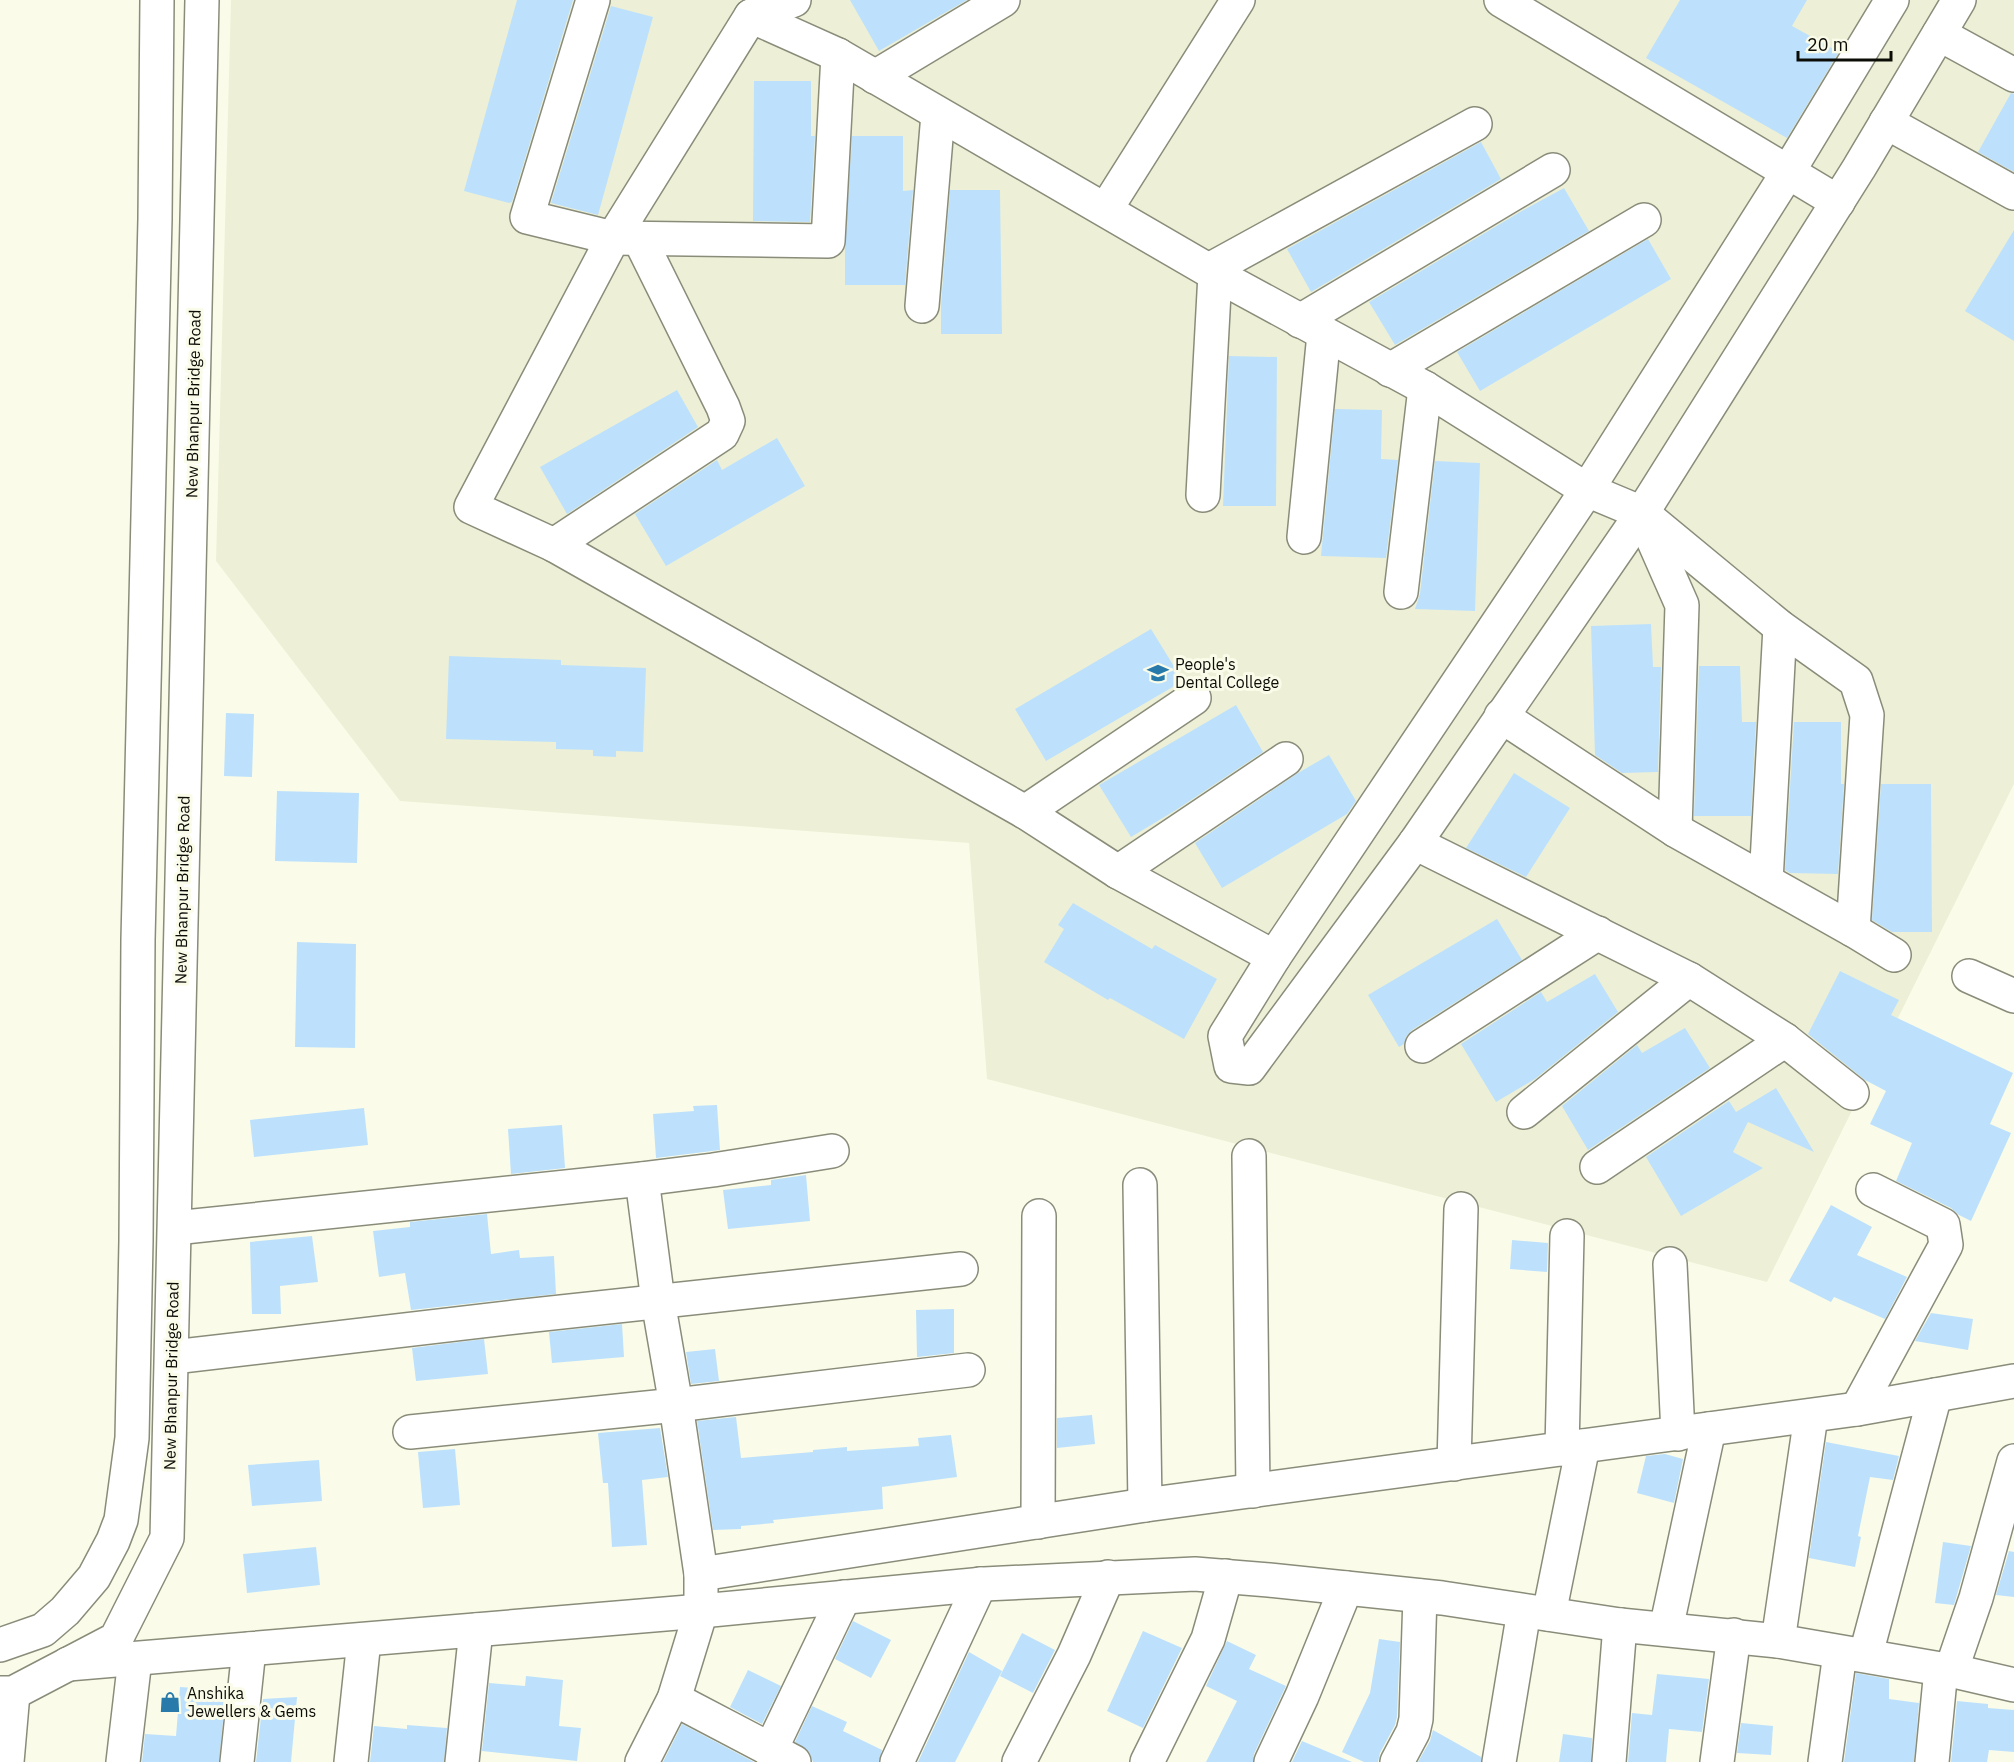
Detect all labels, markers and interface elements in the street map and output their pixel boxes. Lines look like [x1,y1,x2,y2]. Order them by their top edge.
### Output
scale bar [1798,24,1891,62]
text: 20 m [1807,33,1849,56]
street label: New Bhanpur Bridge Road [181,310,205,498]
place label: People's Dental College [1175,654,1280,692]
school or university icon: People's Dental College [1146,661,1170,685]
street label: New Bhanpur Bridge Road [170,796,194,984]
street label: New Bhanpur Bridge Road [159,1282,183,1470]
place label: Anshika Jewellers & Gems [187,1683,316,1721]
shop icon: Anshika Jewellers & Gems [158,1690,182,1714]

